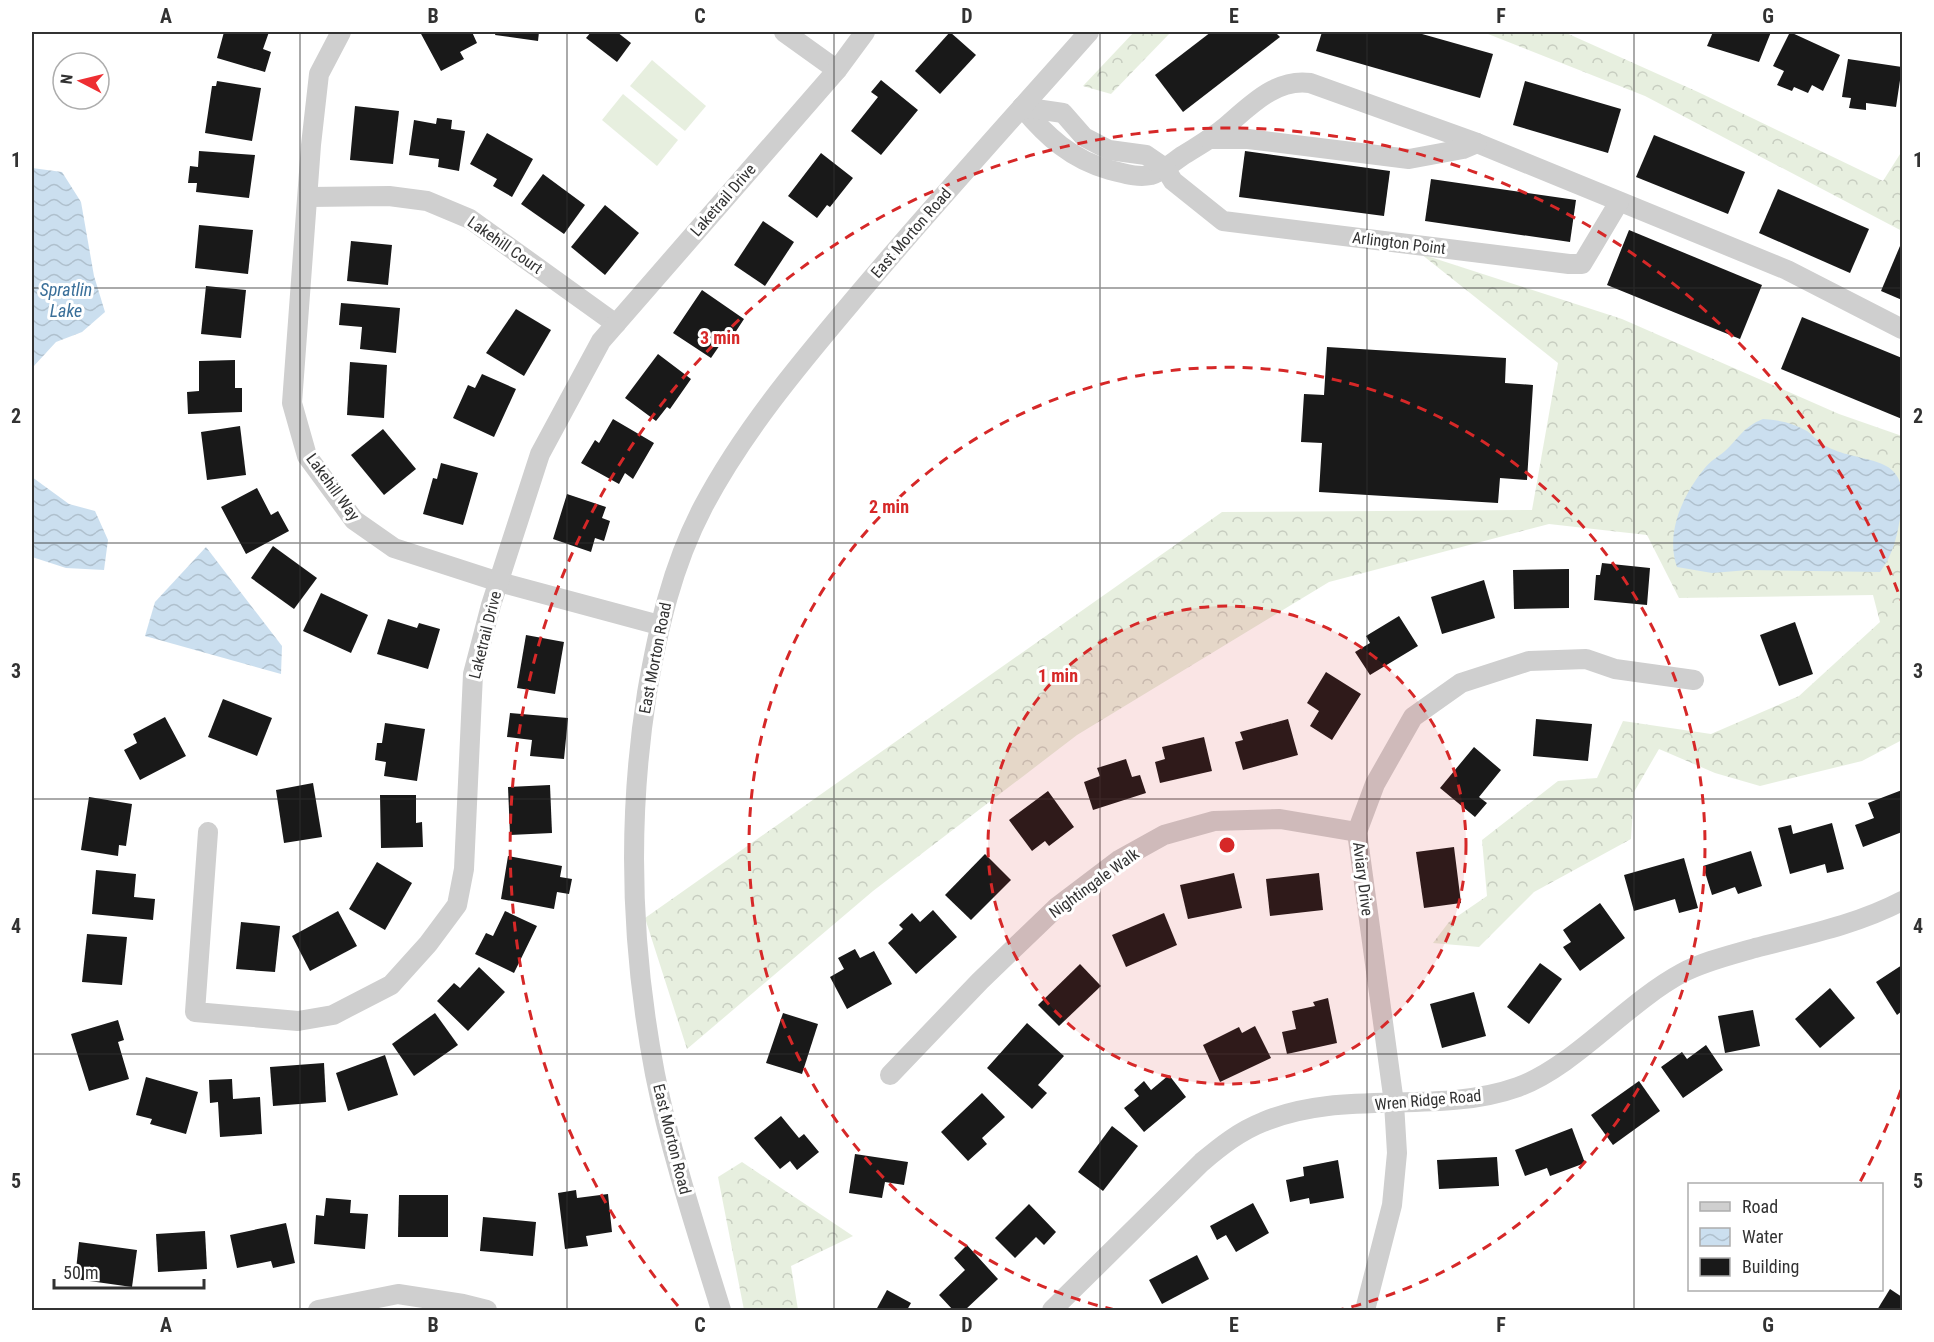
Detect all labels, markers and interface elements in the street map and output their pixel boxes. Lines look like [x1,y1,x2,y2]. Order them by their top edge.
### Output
text: A [160,4,172,28]
text: B [427,4,439,28]
text: C [694,4,706,28]
text: D [961,4,973,28]
text: E [1229,4,1239,28]
text: F [1496,4,1506,28]
text: G [1762,4,1774,28]
north arrow [51,51,111,111]
text: N [57,73,77,85]
text: 1 [11,148,21,172]
text: 1 [1913,148,1923,172]
street label: Laketrail Drive [686,160,760,240]
street label: East Morton Road [867,184,955,282]
street label: Lakehill Court [464,212,546,278]
street label: Arlington Point [1351,228,1447,258]
water label: Spratlin Lake [40,279,92,321]
text: 3 min [700,327,740,348]
text: 2 [11,404,21,428]
text: 2 [1913,404,1923,428]
street label: Lakehill Way [302,450,364,525]
text: 2 min [869,496,909,517]
street label: Laketrail Drive [465,589,505,681]
street label: East Morton Road [635,601,675,715]
text: 3 [11,659,21,683]
text: 3 [1913,659,1923,683]
text: 1 min [1038,665,1078,686]
centre of rings [1217,835,1237,855]
street label: Aviary Drive [1349,841,1377,917]
street label: Nightingale Walk [1045,844,1143,922]
text: 4 [11,914,21,938]
text: 4 [1913,914,1923,938]
street label: East Morton Road [649,1082,695,1196]
street label: Wren Ridge Road [1374,1086,1482,1114]
text: 5 [11,1169,21,1193]
text: 5 [1913,1169,1923,1193]
legend [1688,1183,1883,1291]
text: Road [1742,1196,1778,1217]
text: Water [1742,1226,1784,1247]
scale bar [54,1252,204,1290]
text: Building [1742,1256,1799,1277]
text: 50 m [63,1262,98,1283]
text: A [160,1313,172,1337]
text: B [427,1313,439,1337]
text: C [694,1313,706,1337]
text: D [961,1313,973,1337]
text: E [1229,1313,1239,1337]
text: F [1496,1313,1506,1337]
text: G [1762,1313,1774,1337]

